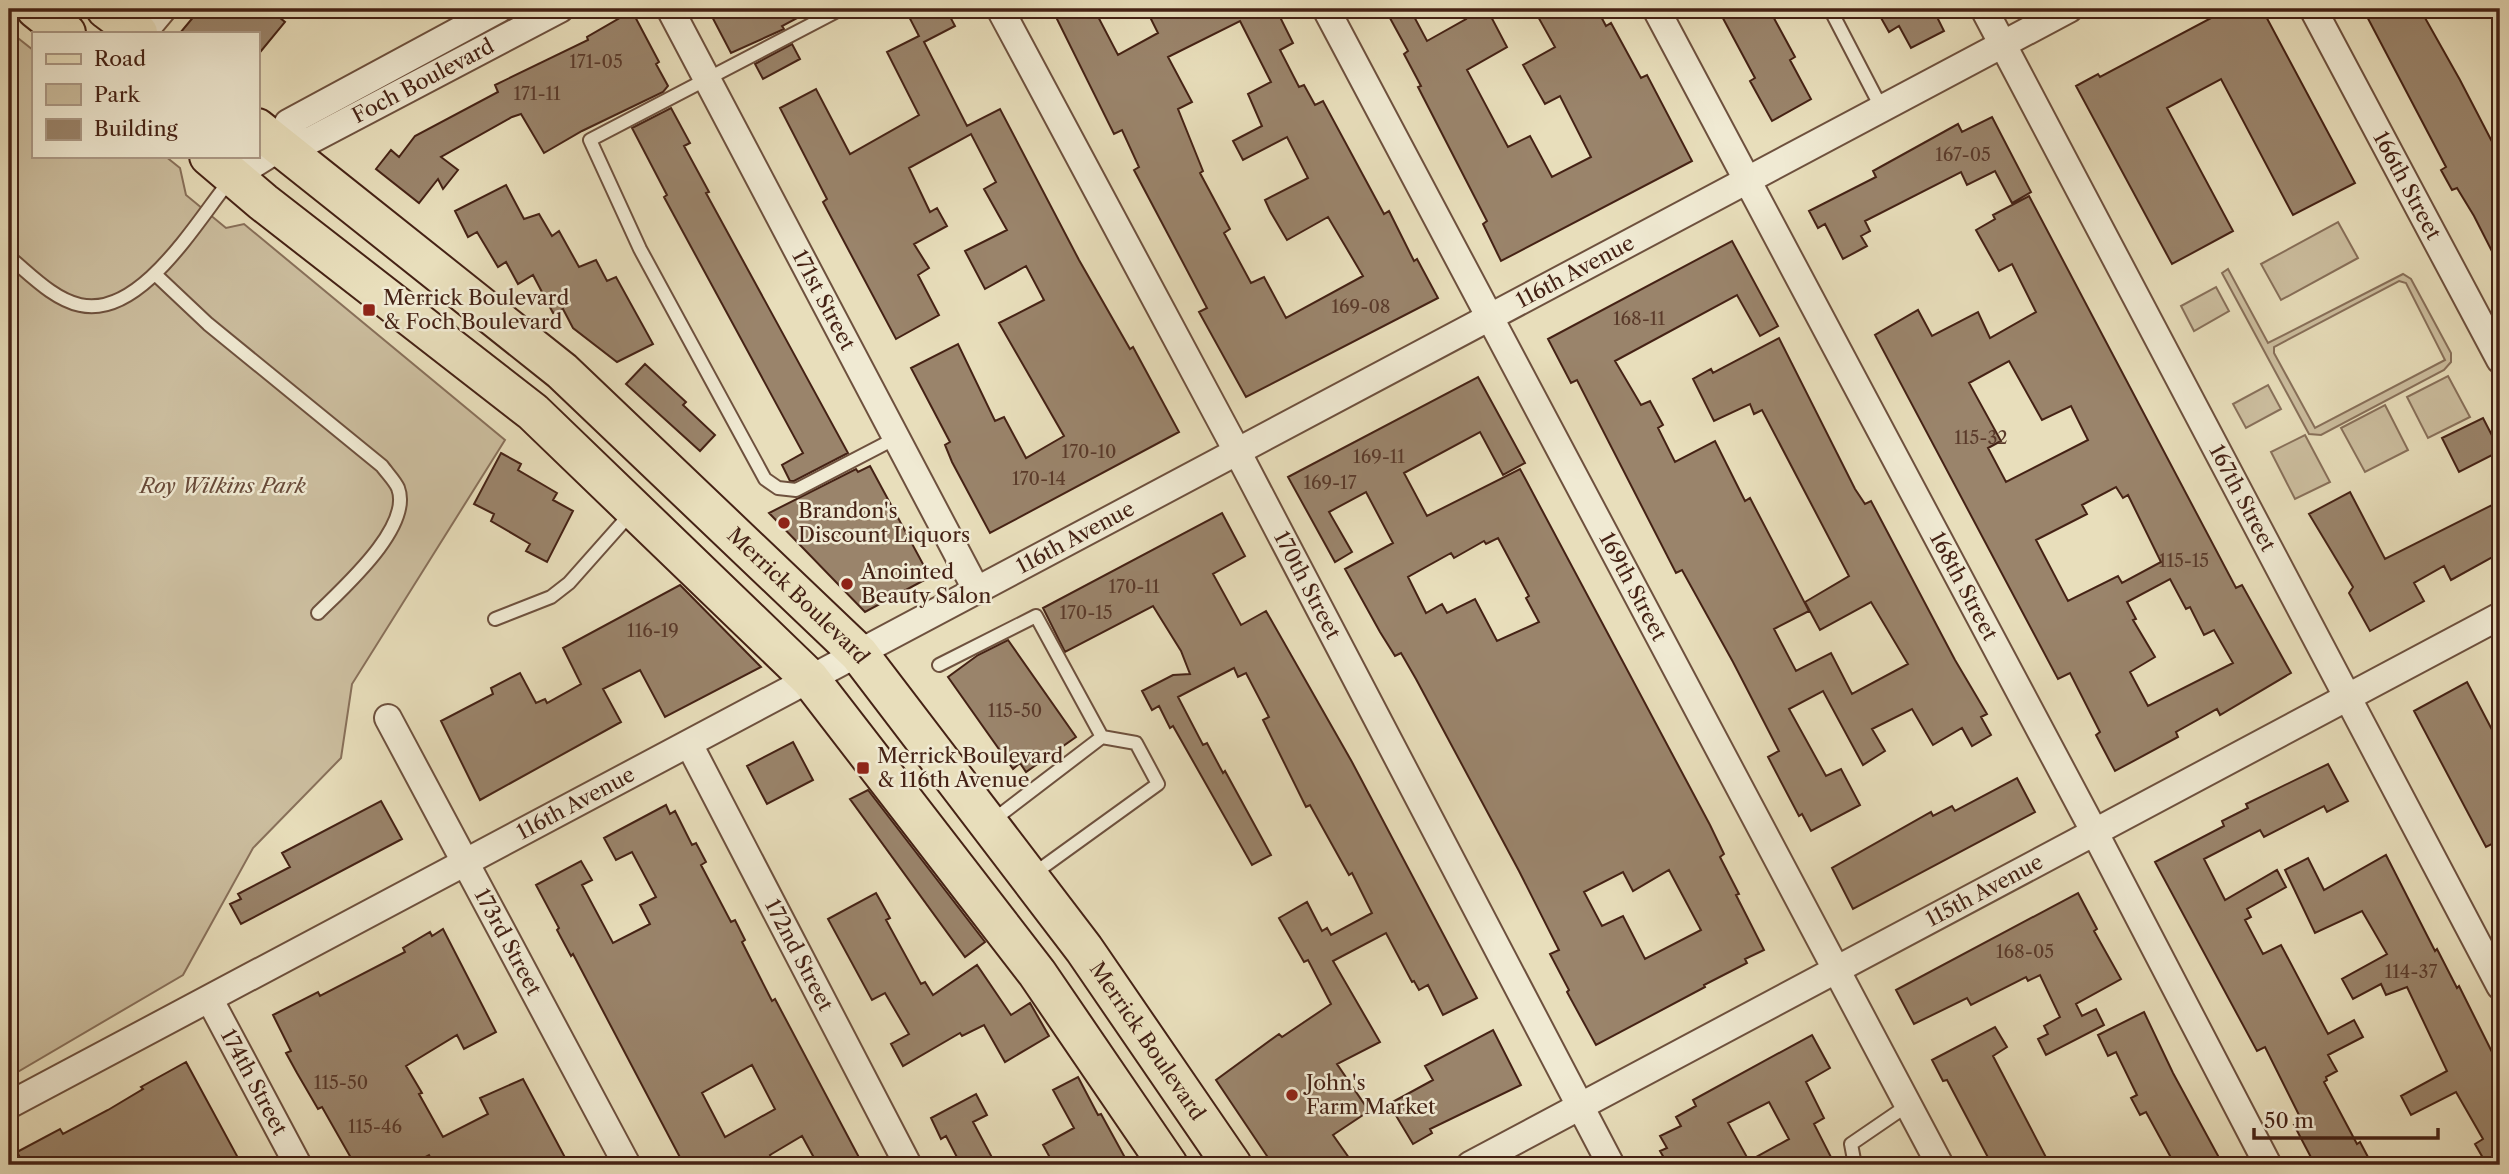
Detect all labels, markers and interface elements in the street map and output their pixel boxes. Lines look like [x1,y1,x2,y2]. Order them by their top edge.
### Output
legend [32,32,259,158]
street label: Foch Boulevard [348,33,498,128]
text: Road [94,46,146,71]
house number: 171-05 [569,51,623,73]
text: Park [94,82,140,107]
house number: 171-11 [513,83,561,105]
text: Building [94,116,179,141]
street label: 166th Street [2368,127,2447,244]
house number: 167-05 [1935,144,1991,166]
street label: 116th Avenue [1512,230,1638,313]
street label: 171st Street [787,245,861,355]
place label: Merrick Boulevard & Foch Boulevard [383,285,569,334]
house number: 169-08 [1332,296,1390,318]
marker: Merrick Boulevard & Foch Boulevard [361,302,377,318]
house number: 168-11 [1613,308,1665,330]
house number: 115-32 [1954,427,2008,449]
street label: 167th Street [2204,440,2281,556]
house number: 170-10 [1062,441,1116,463]
house number: 169-11 [1353,446,1405,468]
house number: 170-14 [1012,468,1066,490]
house number: 169-17 [1303,472,1357,494]
park label: Roy Wilkins Park [138,473,306,498]
street label: 116th Avenue [1012,496,1138,579]
place label: Brandon's Discount Liquors [798,498,970,547]
marker: Brandon's Discount Liquors [776,515,792,531]
street label: Merrick Boulevard [722,522,875,669]
street label: 170th Street [1269,527,1346,644]
street label: 168th Street [1925,527,2003,645]
street label: 169th Street [1594,528,1672,645]
house number: 115-15 [2159,550,2209,572]
place label: Anointed Beauty Salon [860,559,991,608]
marker: Anointed Beauty Salon [839,576,855,592]
house number: 170-11 [1108,576,1160,598]
house number: 170-15 [1059,602,1113,624]
house number: 116-19 [627,620,679,642]
house number: 115-50 [988,700,1042,722]
place label: Merrick Boulevard & 116th Avenue [877,743,1063,792]
marker: Merrick Boulevard & 116th Avenue [855,760,871,776]
street label: 116th Avenue [512,761,639,845]
street label: 115th Avenue [1921,849,2047,932]
street label: 173rd Street [470,884,547,1000]
street label: 172nd Street [760,895,839,1015]
house number: 168-05 [1996,941,2054,963]
street label: Merrick Boulevard [1085,957,1211,1125]
house number: 114-37 [2385,961,2437,983]
street label: 174th Street [216,1025,293,1140]
place label: John's Farm Market [1303,1070,1436,1119]
house number: 115-50 [314,1072,368,1094]
marker: John's Farm Market [1284,1087,1300,1103]
scale bar [2254,1097,2437,1141]
text: 50 m [2264,1108,2314,1133]
house number: 115-46 [348,1116,402,1138]

